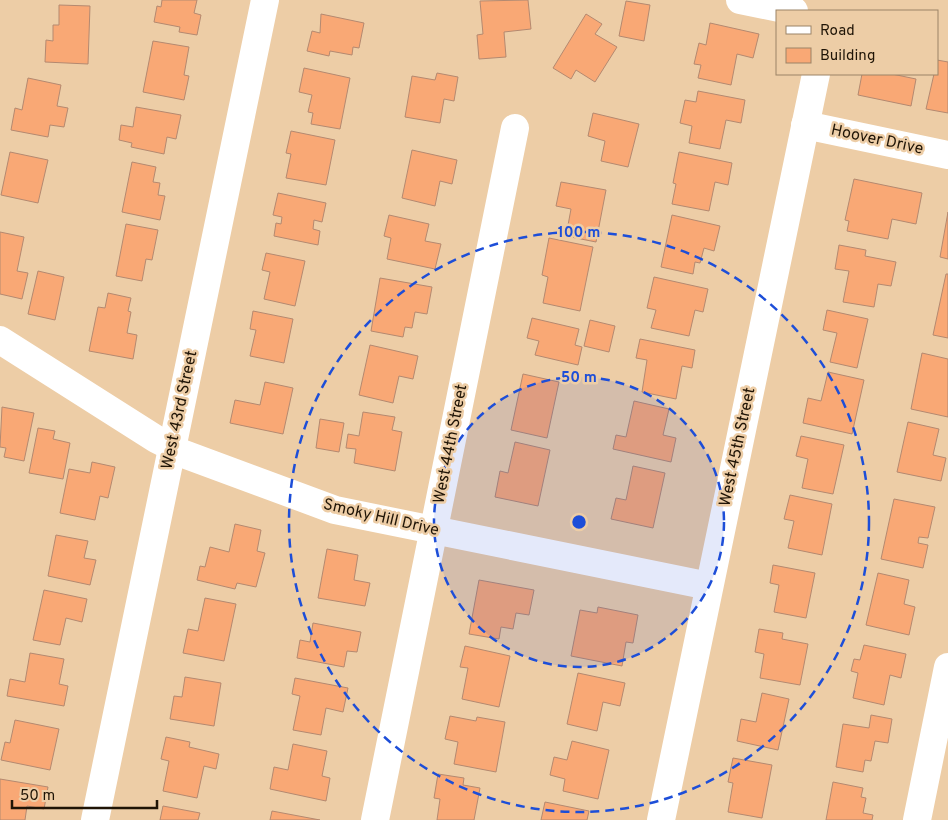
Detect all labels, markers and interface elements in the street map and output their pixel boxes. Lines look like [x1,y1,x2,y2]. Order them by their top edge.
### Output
legend [776,10,938,75]
text: Road [820,22,855,41]
text: Building [820,47,875,66]
street label: Hoover Drive [829,120,925,160]
text: 100 m [558,224,600,243]
street label: West 43rd Street [158,349,202,471]
text: 50 m [561,369,597,388]
street label: West 44th Street [430,383,472,505]
street label: West 45th Street [716,386,760,508]
street label: Smoky Hill Drive [321,495,441,541]
centre of rings [570,513,588,531]
scale bar [12,778,158,810]
text: 50 m [20,787,55,806]

